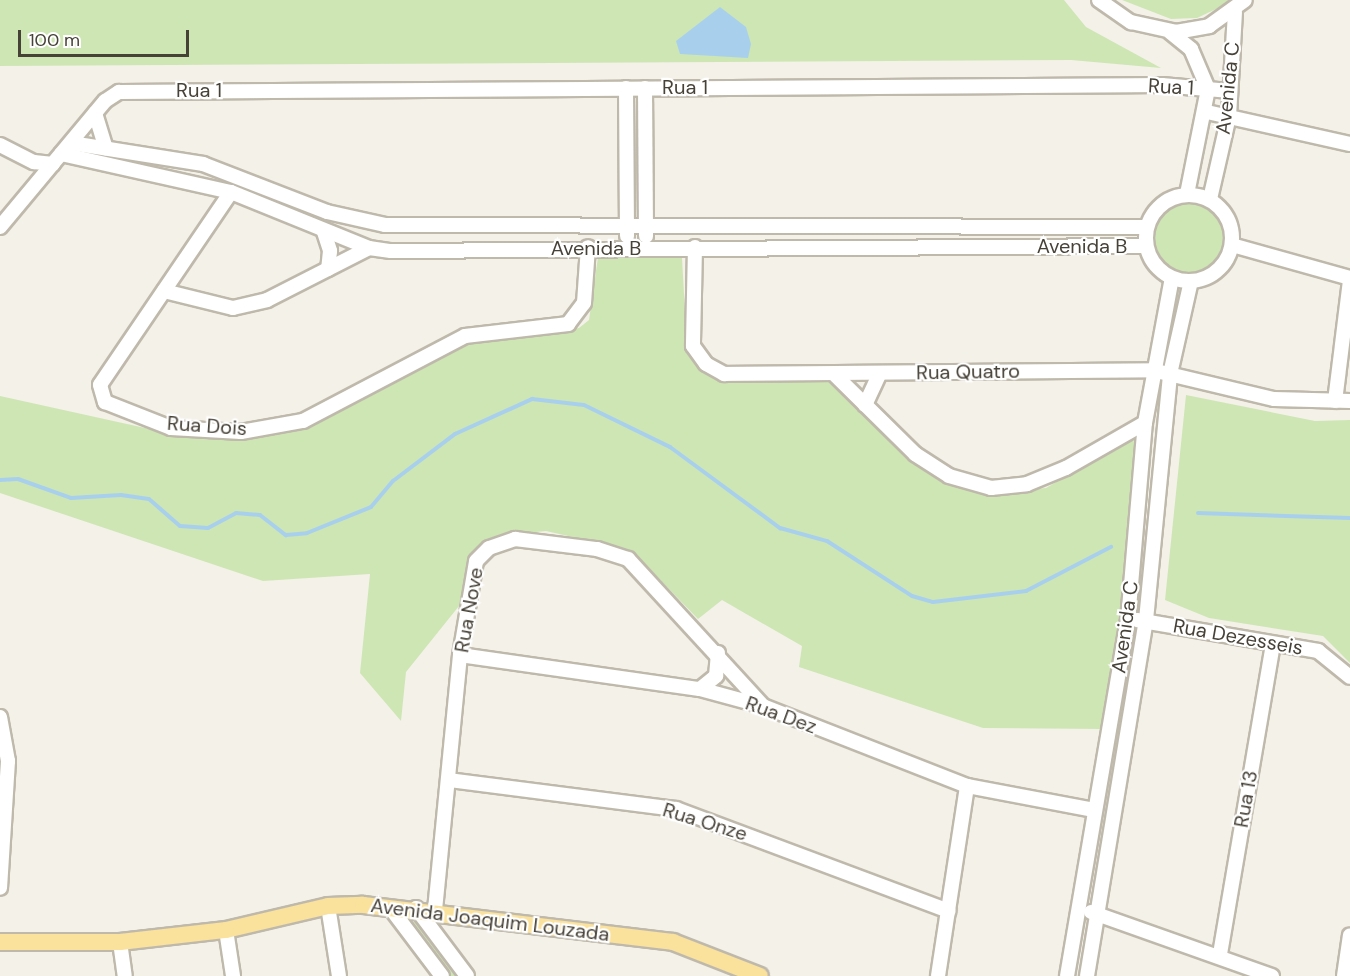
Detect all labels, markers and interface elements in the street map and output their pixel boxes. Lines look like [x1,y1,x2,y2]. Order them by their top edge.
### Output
scale bar [21,18,192,56]
text: 100 m [29,28,80,52]
street label: Avenida C [1211,40,1245,136]
street label: Rua 1 [1148,74,1194,100]
street label: Rua 1 [662,75,708,99]
street label: Rua 1 [176,78,222,102]
street label: Avenida B [1037,234,1127,258]
street label: Avenida B [551,236,641,260]
street label: Rua Quatro [916,359,1020,385]
street label: Rua Dois [166,411,248,441]
street label: Rua Nove [450,566,488,654]
street label: Avenida C [1107,579,1143,675]
street label: Rua Dezesseis [1171,614,1305,660]
street label: Rua Dez [742,691,820,739]
street label: Rua 13 [1229,769,1263,829]
street label: Rua Onze [660,798,750,846]
street label: Avenida Joaquim Louzada [369,893,611,947]

